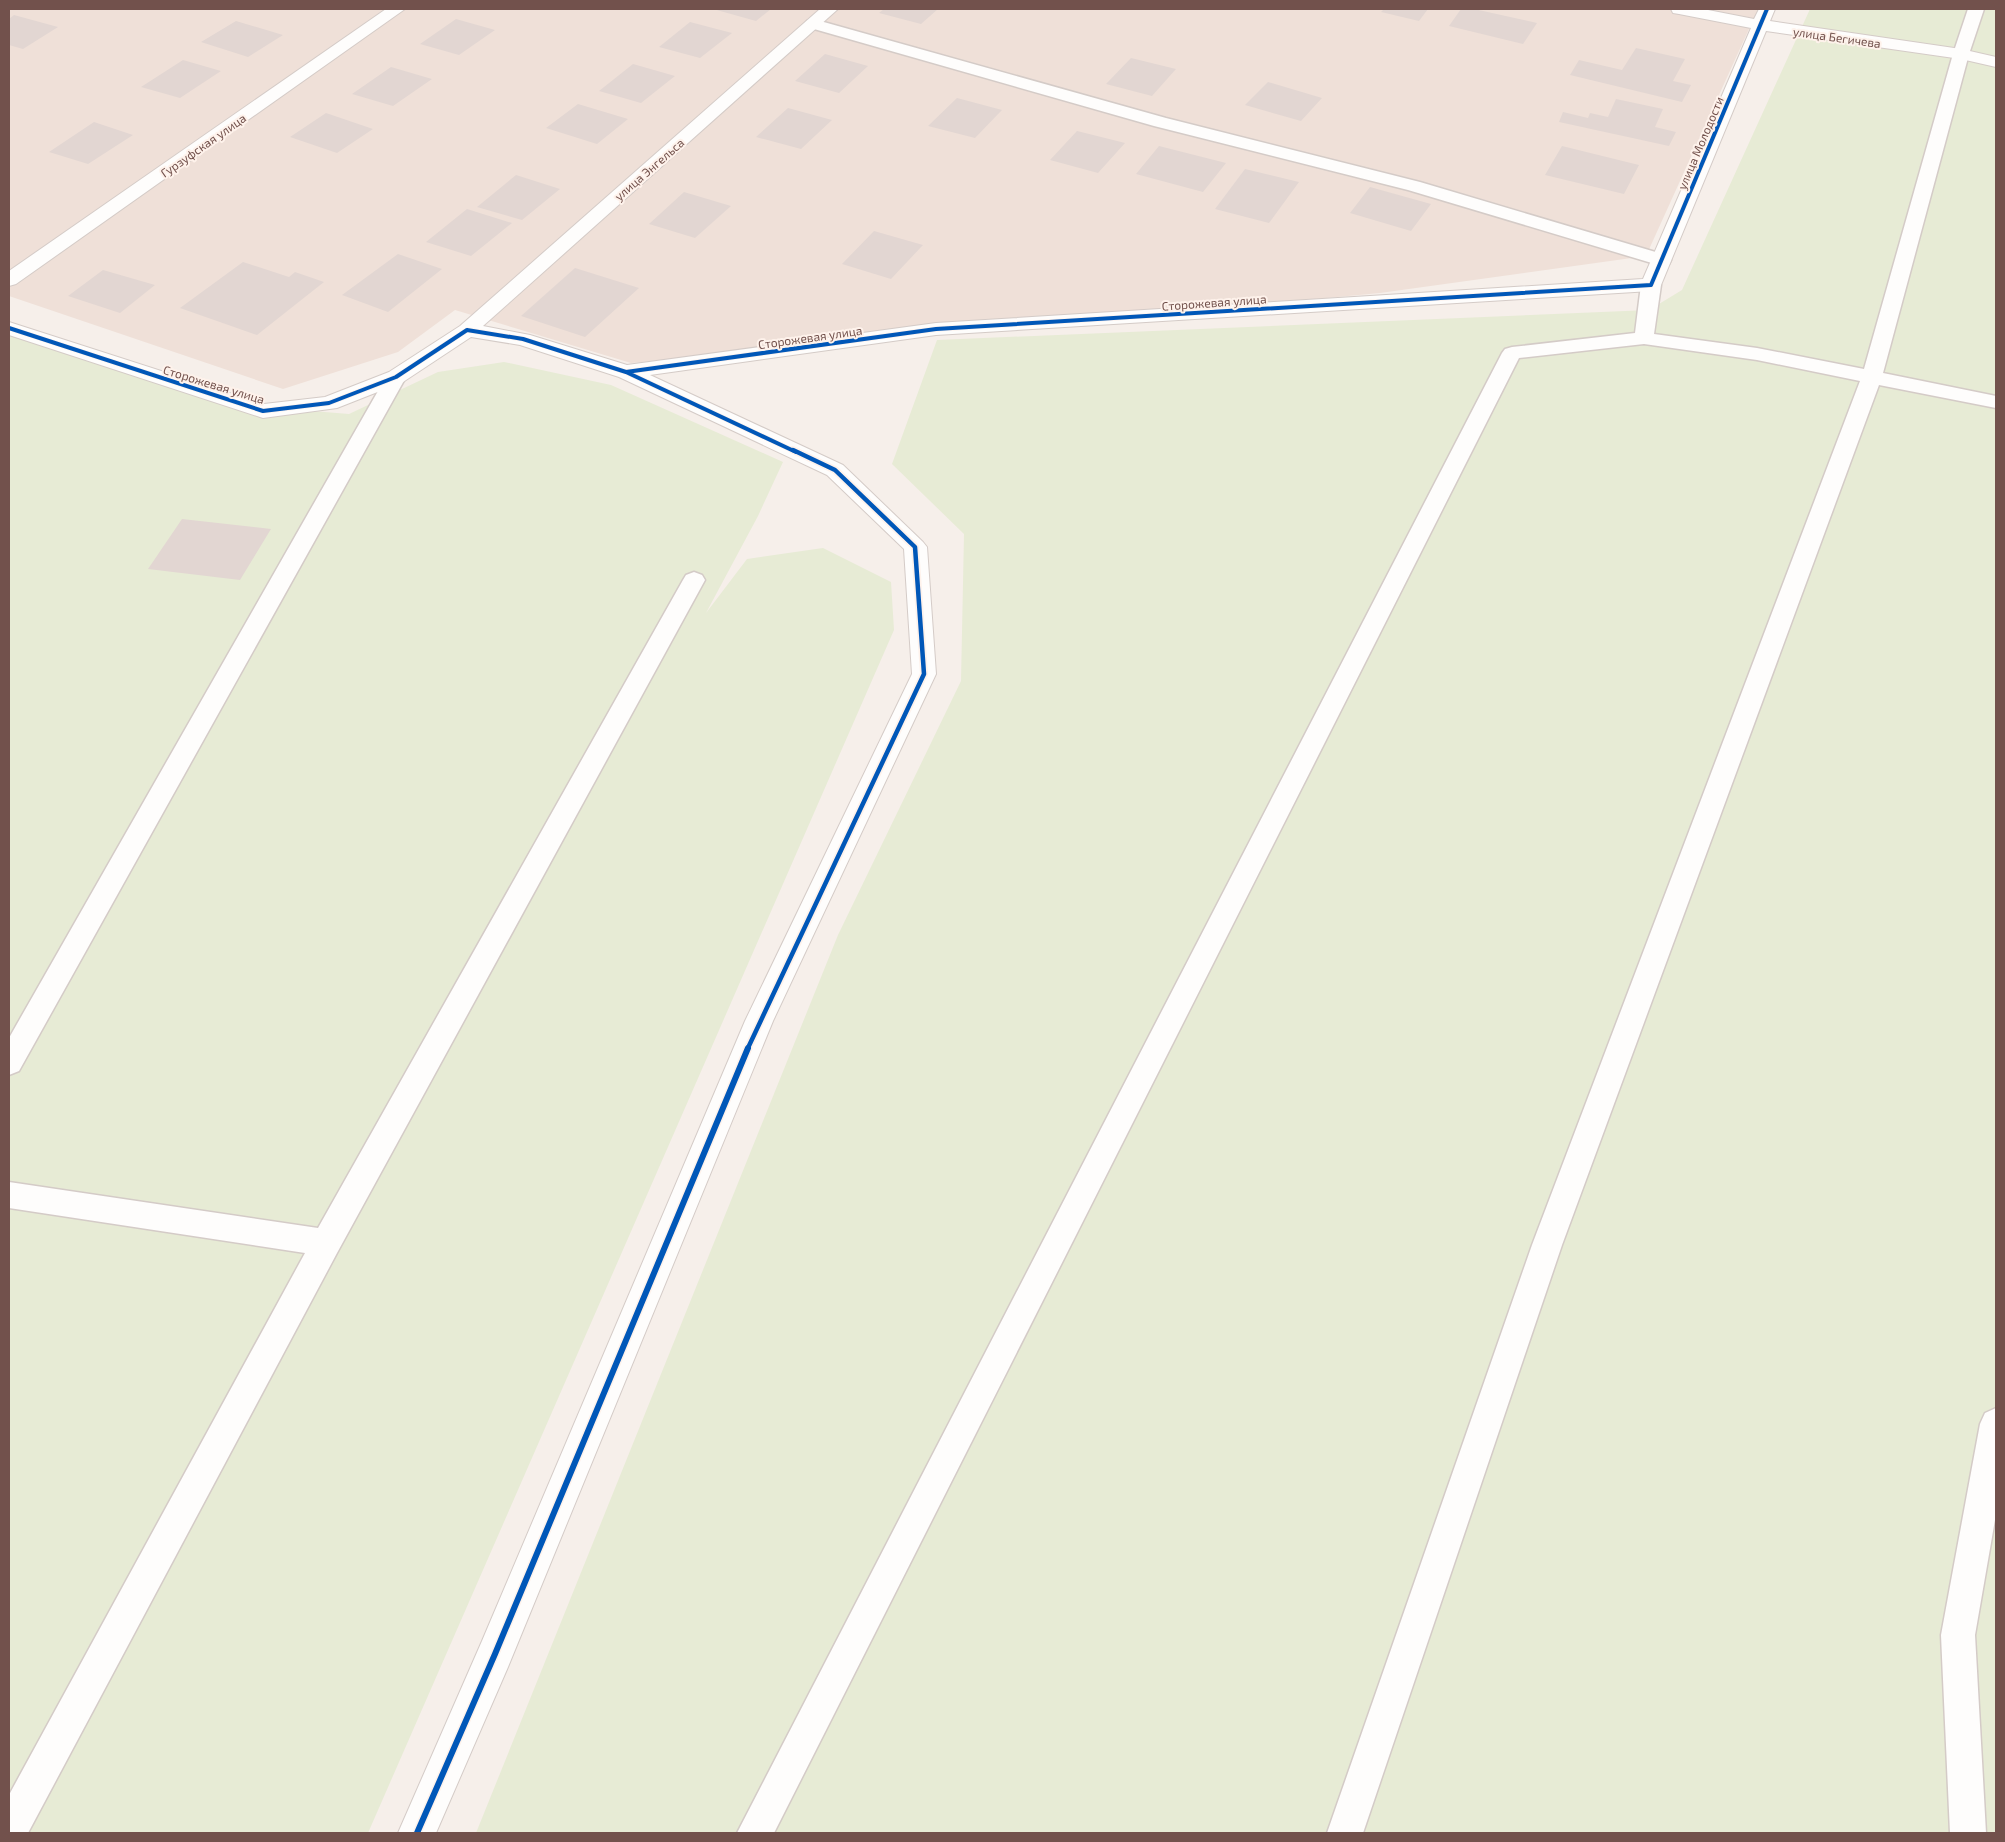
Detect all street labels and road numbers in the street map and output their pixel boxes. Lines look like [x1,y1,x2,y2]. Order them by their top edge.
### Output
street label: улица Бегичева [1792,24,1882,51]
street label: улица Молодости [1674,94,1727,192]
street label: Гурзуфская улица [158,110,249,181]
street label: улица Энгельса [611,135,687,204]
street label: Сторожевая улица [1161,291,1267,314]
street label: Сторожевая улица [757,323,863,352]
street label: Сторожевая улица [161,362,266,407]

